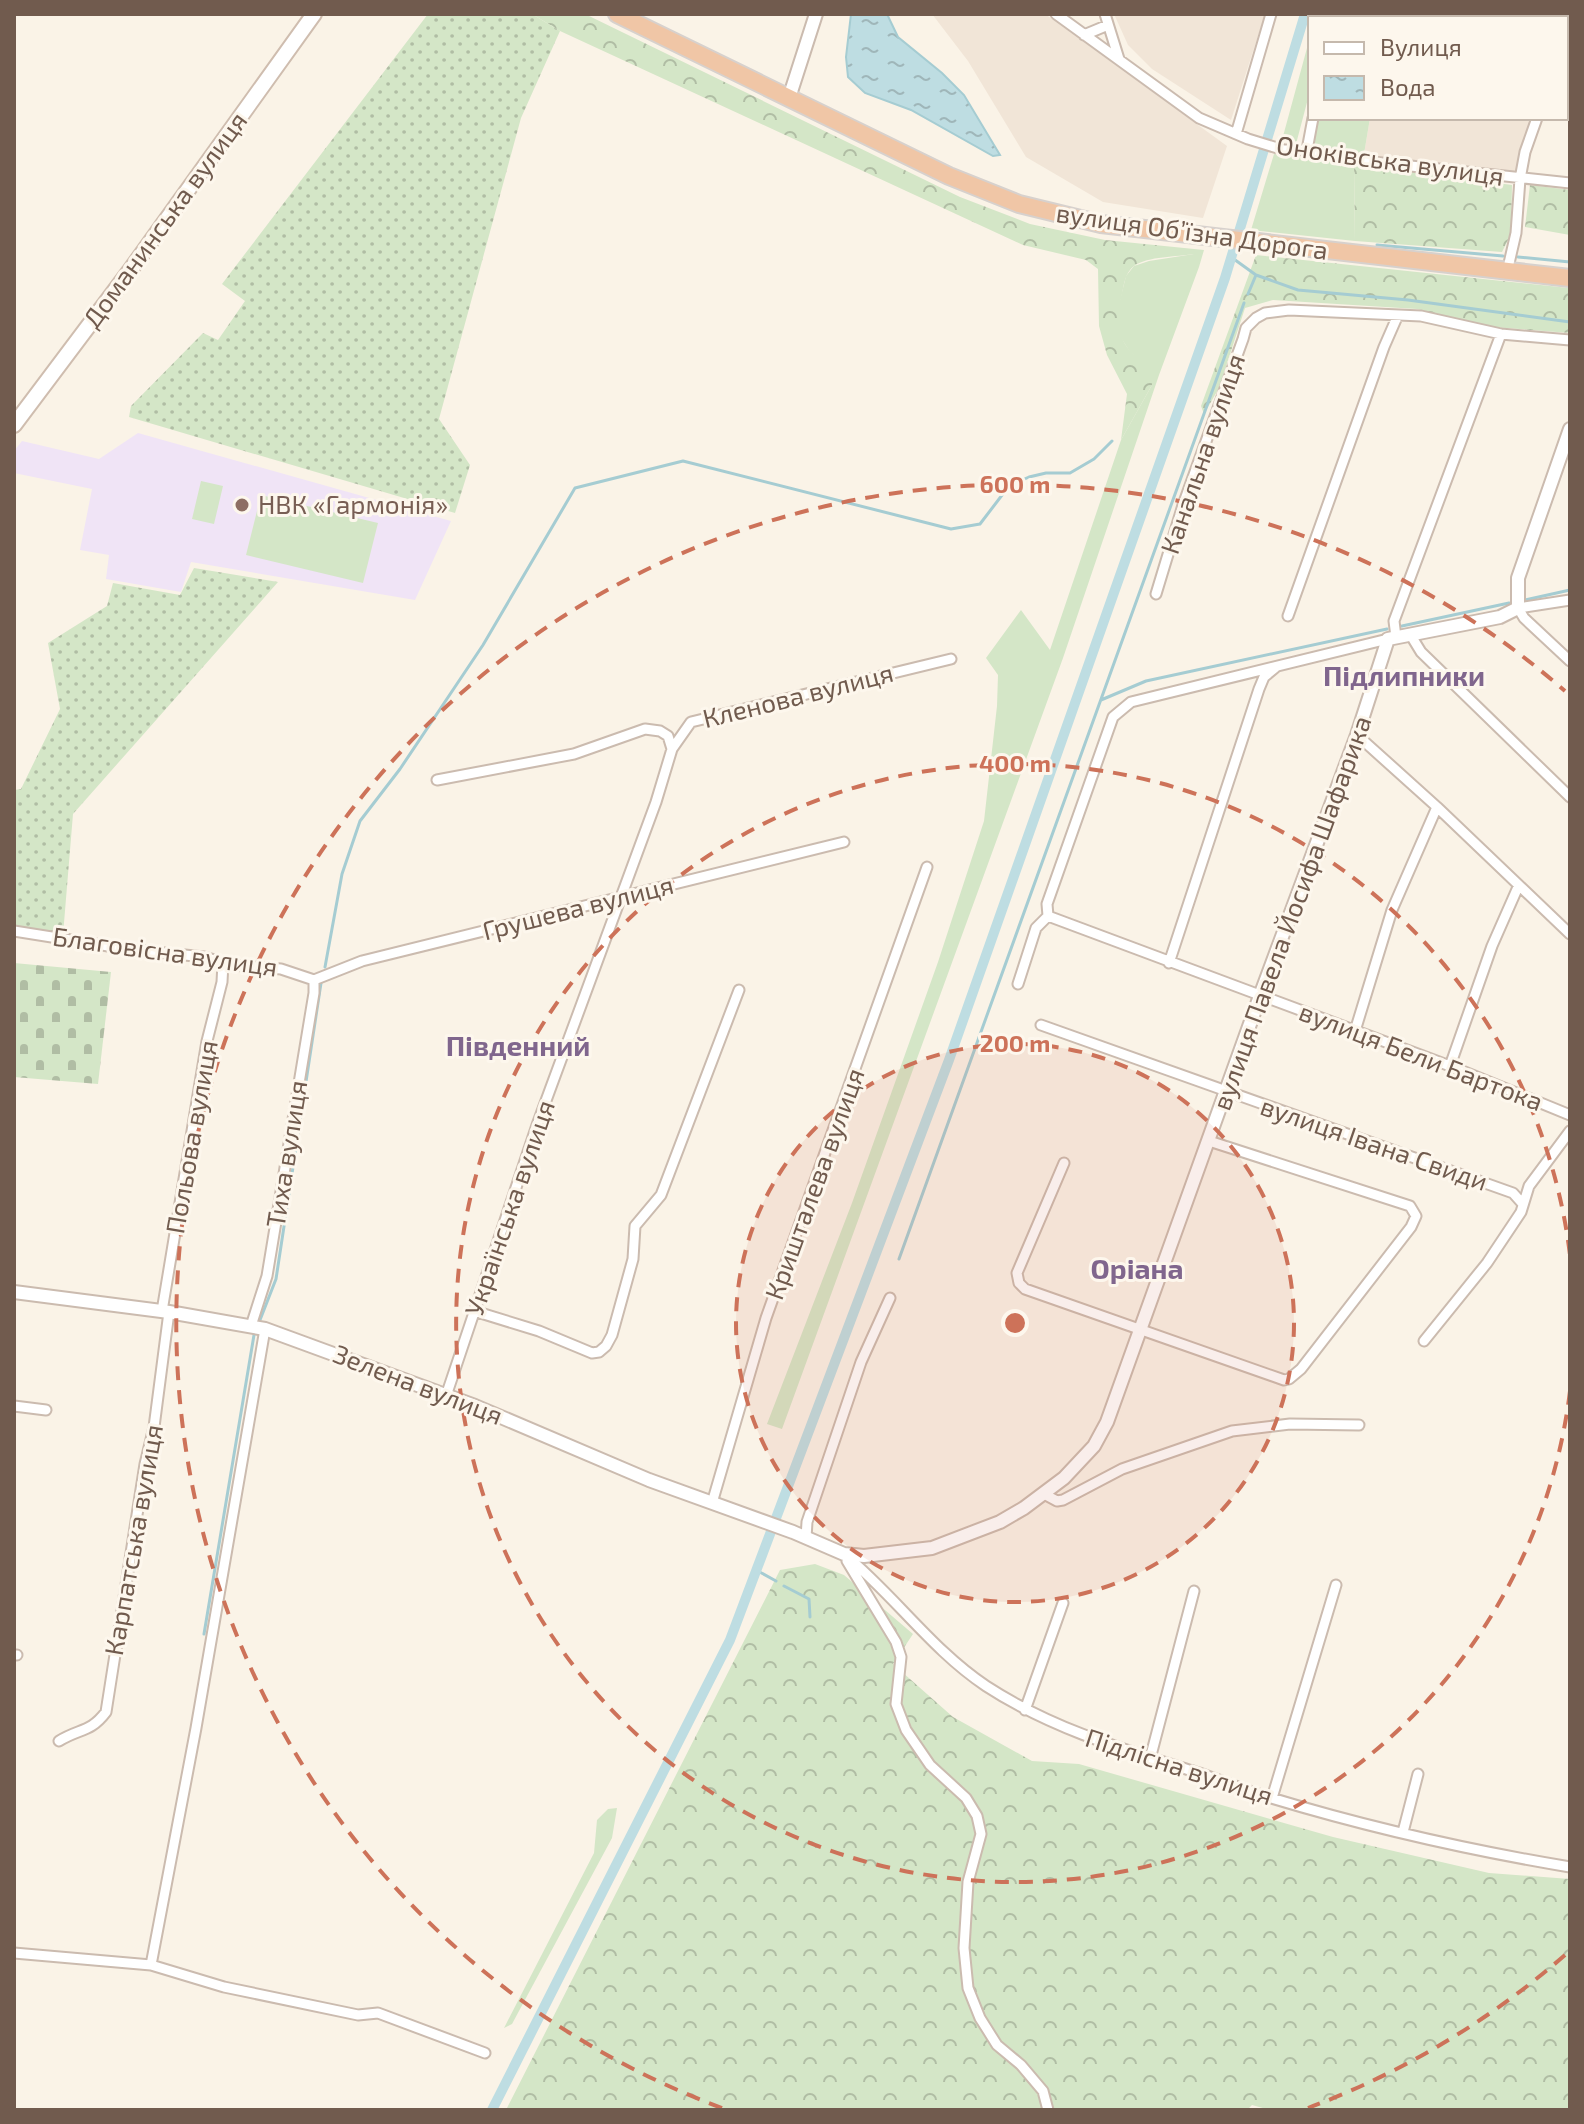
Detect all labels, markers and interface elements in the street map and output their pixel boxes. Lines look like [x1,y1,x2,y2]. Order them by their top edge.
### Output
legend [1308,16,1568,120]
text: Вулиця [1380,32,1462,62]
text: Вода [1380,72,1436,101]
street label: Доманинська вулиця [75,105,253,334]
street label: Оноківська вулиця [1274,128,1506,192]
street label: вулиця Обʼїзна Дорога [1054,196,1330,266]
street label: Канальна вулиця [1153,349,1251,558]
text: 600 m [980,469,1050,498]
place label: НВК «Гармонія» [258,488,448,519]
marker: НВК «Гармонія» [233,496,251,514]
street label: Кленова вулиця [699,656,896,734]
district label: Підлипники [1323,658,1485,692]
street label: вулиця Павела Йосифа Шафарика [1205,711,1377,1114]
text: 400 m [979,748,1051,777]
street label: Грушева вулиця [479,868,677,946]
street label: Благовісна вулиця [51,919,280,983]
street label: вулиця Бели Бартока [1295,995,1548,1117]
district label: Південний [446,1028,590,1062]
text: 200 m [980,1028,1050,1057]
street label: Польова вулиця [158,1037,224,1236]
street label: Кришталева вулиця [757,1064,871,1304]
street label: Тиха вулиця [259,1078,313,1230]
street label: вулиця Івана Свиди [1256,1089,1492,1197]
street label: Українська вулиця [457,1096,561,1320]
district label: Оріана [1090,1251,1184,1285]
centre of rings [1001,1309,1029,1337]
street label: Зелена вулиця [329,1337,508,1431]
street label: Карпатська вулиця [97,1422,169,1658]
street label: Підлісна вулиця [1082,1721,1277,1811]

